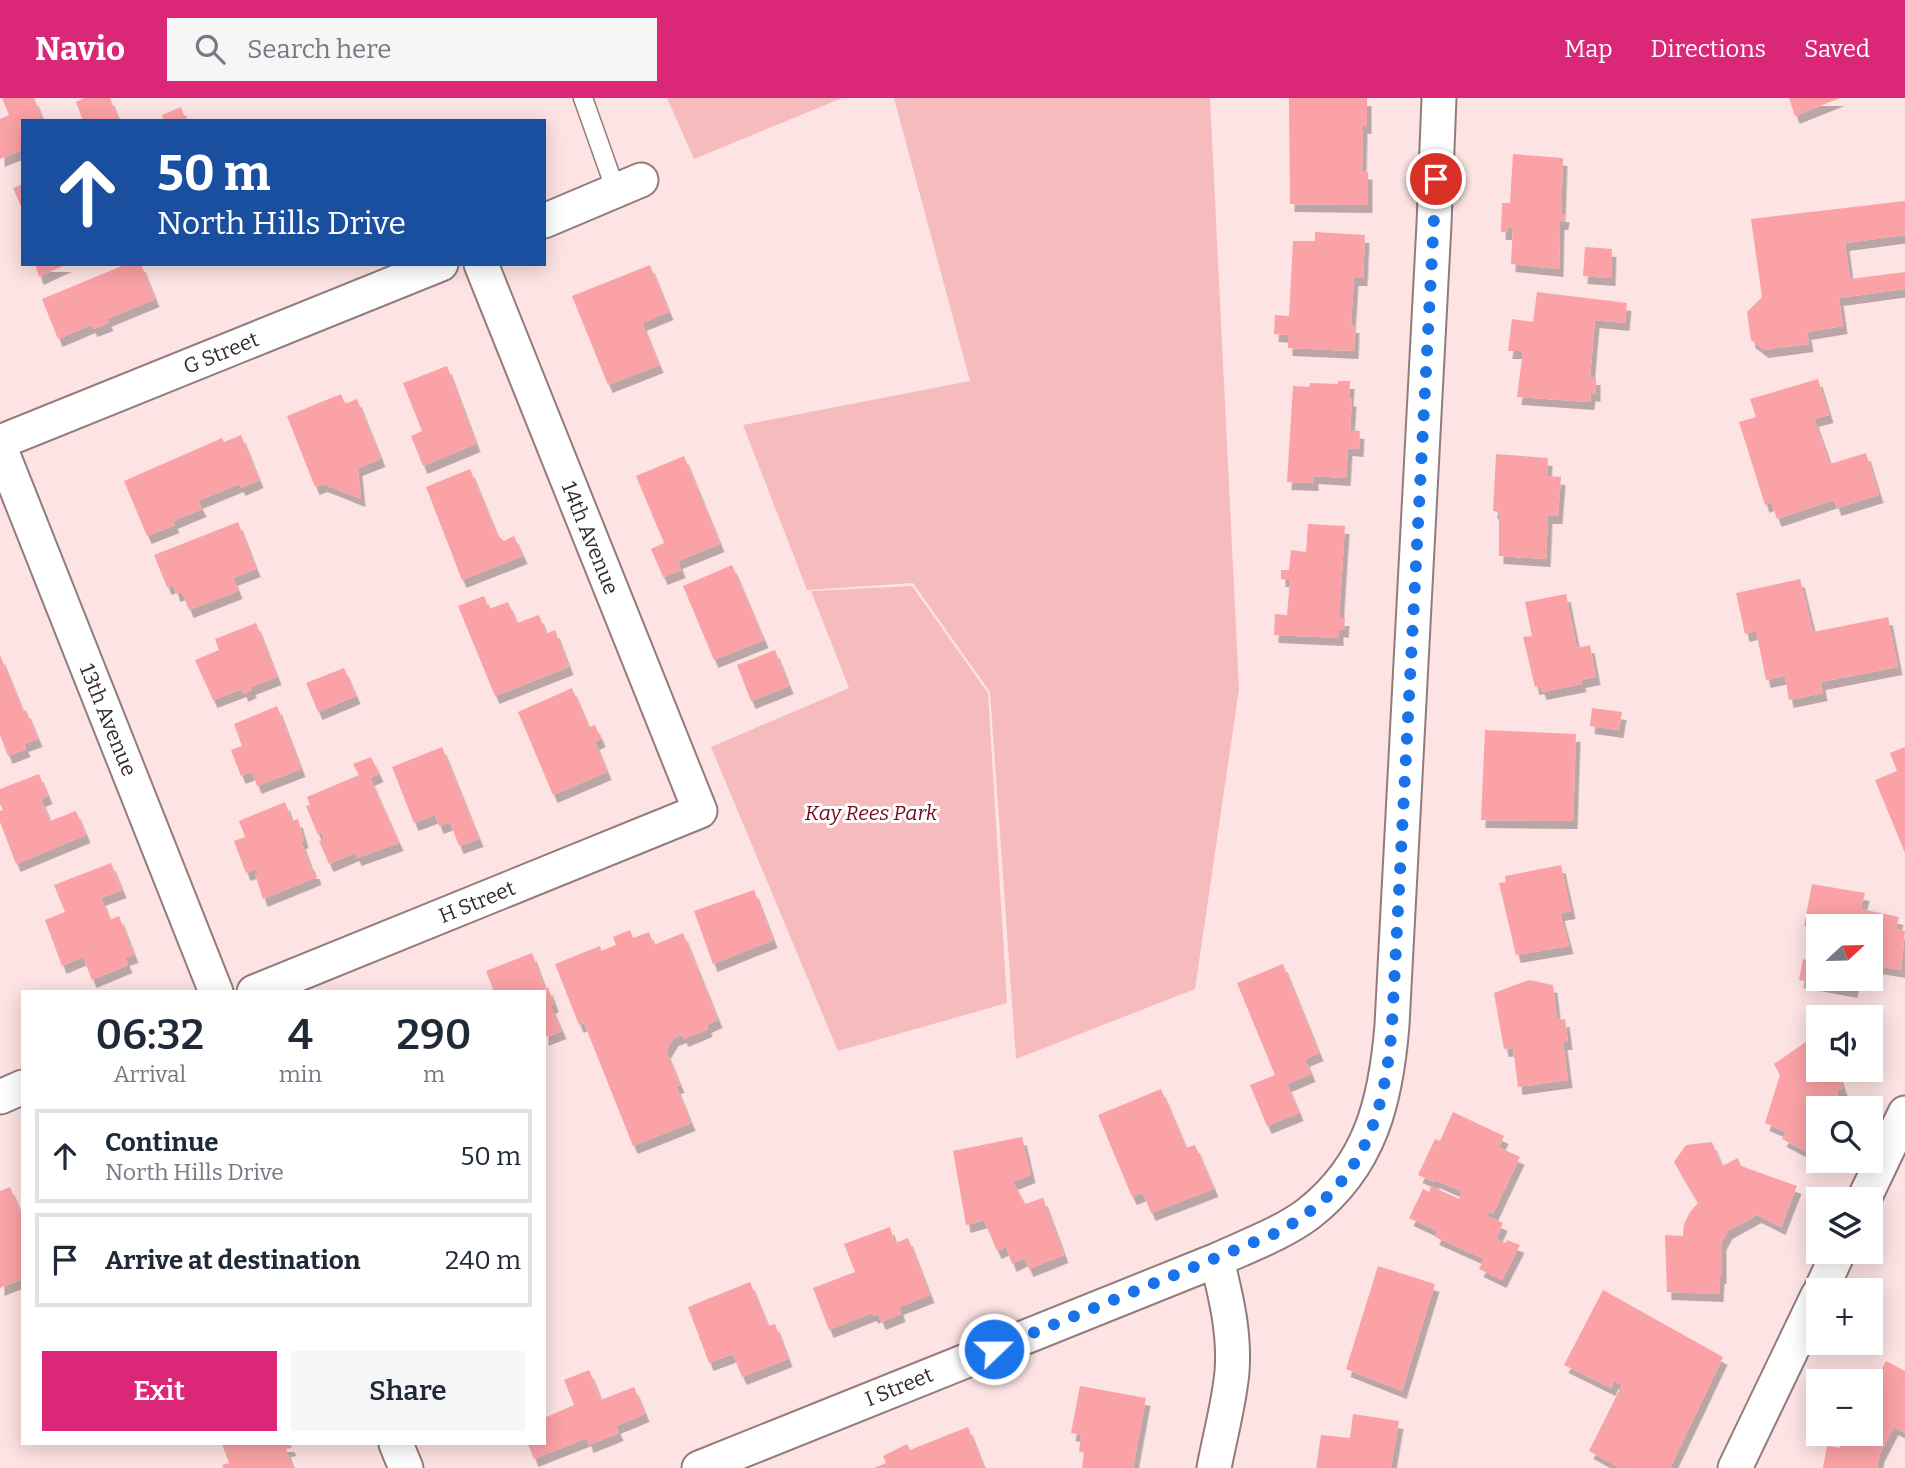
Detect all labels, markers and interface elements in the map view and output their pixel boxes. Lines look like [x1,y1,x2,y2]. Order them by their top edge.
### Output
search box [167,18,657,81]
text: Navio [35,29,125,69]
icon: search [191,30,229,68]
text: Search here [247,34,391,65]
text: Map [1564,35,1613,63]
text: Directions [1651,35,1766,63]
text: Saved [1804,35,1870,63]
text: 50 m [157,144,270,203]
icon: ahead [42,147,133,238]
pin [1406,149,1466,209]
icon: arrive [1417,160,1455,198]
text: North Hills Drive [157,204,406,242]
street label: G Street [180,326,263,380]
street label: 14th Avenue [556,478,624,598]
street label: 13th Avenue [74,660,142,780]
park label: Kay Rees Park [805,800,938,826]
street label: H Street [435,875,519,929]
north arrow [1806,914,1883,990]
map controls [1806,914,1883,1446]
button: sound [1806,1005,1883,1082]
text: 06:32 [96,1010,204,1060]
text: 4 [288,1010,313,1060]
text: 290 [397,1010,471,1060]
text: Arrival [113,1060,186,1088]
text: min [279,1060,322,1088]
text: m [423,1060,445,1088]
button: search [1806,1096,1883,1173]
text: Continue [105,1127,219,1158]
icon: ahead [46,1137,84,1175]
text: 50 m [460,1141,521,1172]
text: North Hills Drive [105,1158,284,1186]
button: layers [1806,1187,1883,1264]
icon: arrive [46,1241,84,1279]
text: Arrive at destination [105,1245,360,1276]
text: 240 m [445,1245,521,1276]
button: + [1806,1278,1883,1355]
position arrow [957,1312,1031,1386]
button: Exit [42,1351,277,1431]
button: Share [291,1351,525,1431]
street label: I Street [861,1362,937,1412]
button: − [1806,1369,1883,1446]

